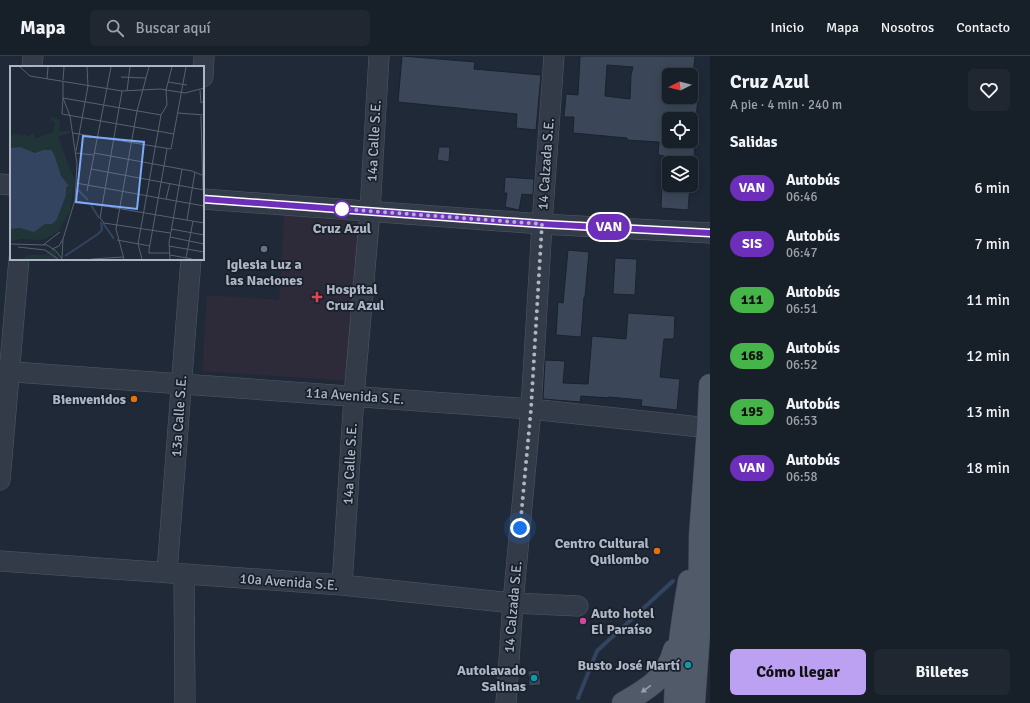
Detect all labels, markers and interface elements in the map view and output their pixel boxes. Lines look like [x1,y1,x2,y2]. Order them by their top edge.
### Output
search box [90,10,370,46]
text: Mapa [20,16,66,40]
icon: search [104,17,126,39]
text: Buscar aquí [136,19,211,37]
text: Inicio [771,19,804,36]
text: Mapa [826,19,859,36]
text: Nosotros [881,19,934,36]
text: Contacto [956,19,1010,36]
inset map [10,66,204,260]
north arrow [662,68,698,104]
map controls [662,68,698,192]
button: heart [968,69,1010,111]
text: Cruz Azul [730,70,809,94]
text: A pie · 4 min · 240 m [730,97,842,113]
street label: 14a Calle S.E. [363,100,385,182]
button: locate [662,112,698,148]
street label: 14 Calzada S.E. [534,118,558,210]
text: Salidas [730,133,777,151]
button: layers [662,156,698,192]
text: Autobús [786,171,840,189]
text: VAN [739,179,765,196]
text: 6 min [974,179,1010,197]
text: 06:46 [786,189,818,205]
marker: Cruz Azul [333,200,351,218]
line badge: VAN [586,214,632,240]
text: VAN [596,218,622,235]
place label: Cruz Azul [313,220,372,237]
text: Autobús [786,227,840,245]
text: SIS [742,235,762,252]
text: 7 min [974,235,1010,253]
marker: Iglesia Luz a las Naciones [259,244,269,254]
text: 06:47 [786,245,818,261]
place label: Iglesia Luz a las Naciones [226,256,302,289]
place label: Hospital Cruz Azul [326,281,385,314]
text: Autobús [786,283,840,301]
marker: Hospital Cruz Azul [311,291,323,303]
text: 111 [741,291,763,308]
text: 11 min [966,291,1010,309]
text: 06:51 [786,301,818,317]
text: Autobús [786,339,840,357]
text: 168 [741,347,763,364]
text: 12 min [966,347,1010,365]
text: 06:52 [786,357,818,373]
street label: 13a Calle S.E. [168,375,190,457]
street label: 11a Avenida S.E. [305,384,405,408]
place label: Bienvenidos [52,391,126,408]
marker: Bienvenidos [129,394,139,404]
text: Autobús [786,395,840,413]
text: 195 [741,403,763,420]
text: 13 min [966,403,1010,421]
text: 06:53 [786,413,818,429]
street label: 14a Calle S.E. [339,423,361,505]
text: Autobús [786,451,840,469]
text: VAN [739,459,765,476]
text: 18 min [966,459,1010,477]
text: 06:58 [786,469,818,485]
your location [510,518,530,538]
place label: Centro Cultural Quilombo [555,535,650,568]
marker: Centro Cultural Quilombo [652,546,662,556]
street label: 14 Calzada S.E. [501,560,525,654]
street label: 10a Avenida S.E. [239,570,339,594]
place label: Auto hotel El Paraíso [591,605,655,638]
marker: Auto hotel El Paraíso [578,616,588,626]
button: Cómo llegar [730,649,866,695]
button: Billetes [874,649,1010,695]
place label: Busto José Martí [577,657,681,674]
marker: Busto José Martí [683,660,693,670]
place label: Autolavado Salinas [457,662,526,695]
marker: Autolavado Salinas [529,673,539,683]
one-way arrow [640,685,651,693]

